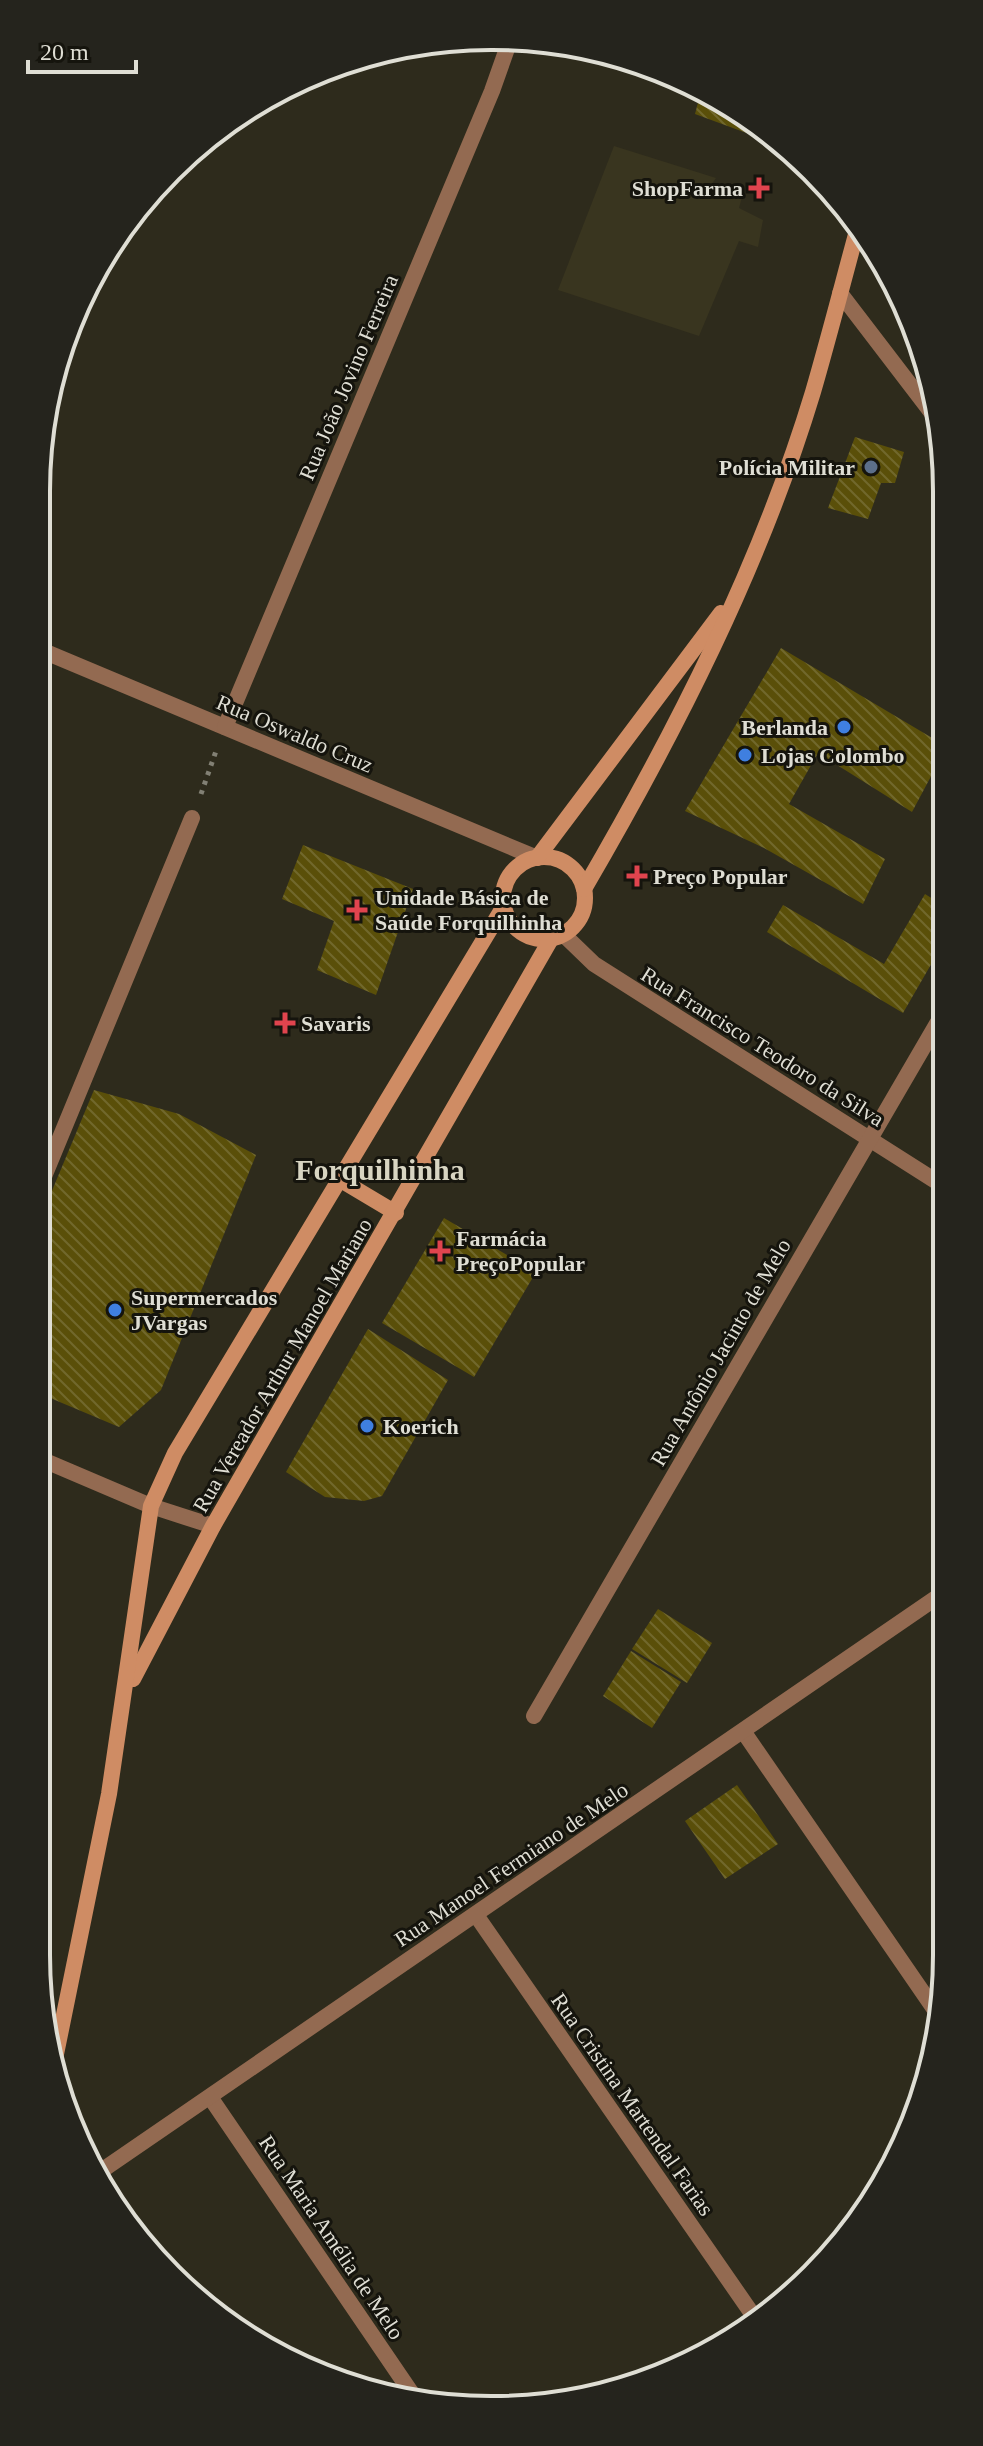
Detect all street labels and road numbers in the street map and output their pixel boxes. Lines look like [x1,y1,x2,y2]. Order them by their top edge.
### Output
street label: Rua João Jovino Ferreira [294,271,403,484]
street label: Rua Oswaldo Cruz [213,689,377,778]
street label: Rua Francisco Teodoro da Silva [637,961,889,1132]
street label: Rua Vereador Arthur Manoel Mariano [188,1214,377,1517]
street label: Rua Antônio Jacinto de Melo [645,1234,796,1470]
street label: Rua Manoel Fermiano de Melo [390,1777,633,1952]
street label: Rua Cristina Martendal Farias [546,1988,719,2220]
street label: Rua Maria Amélia de Melo [254,2131,409,2344]

